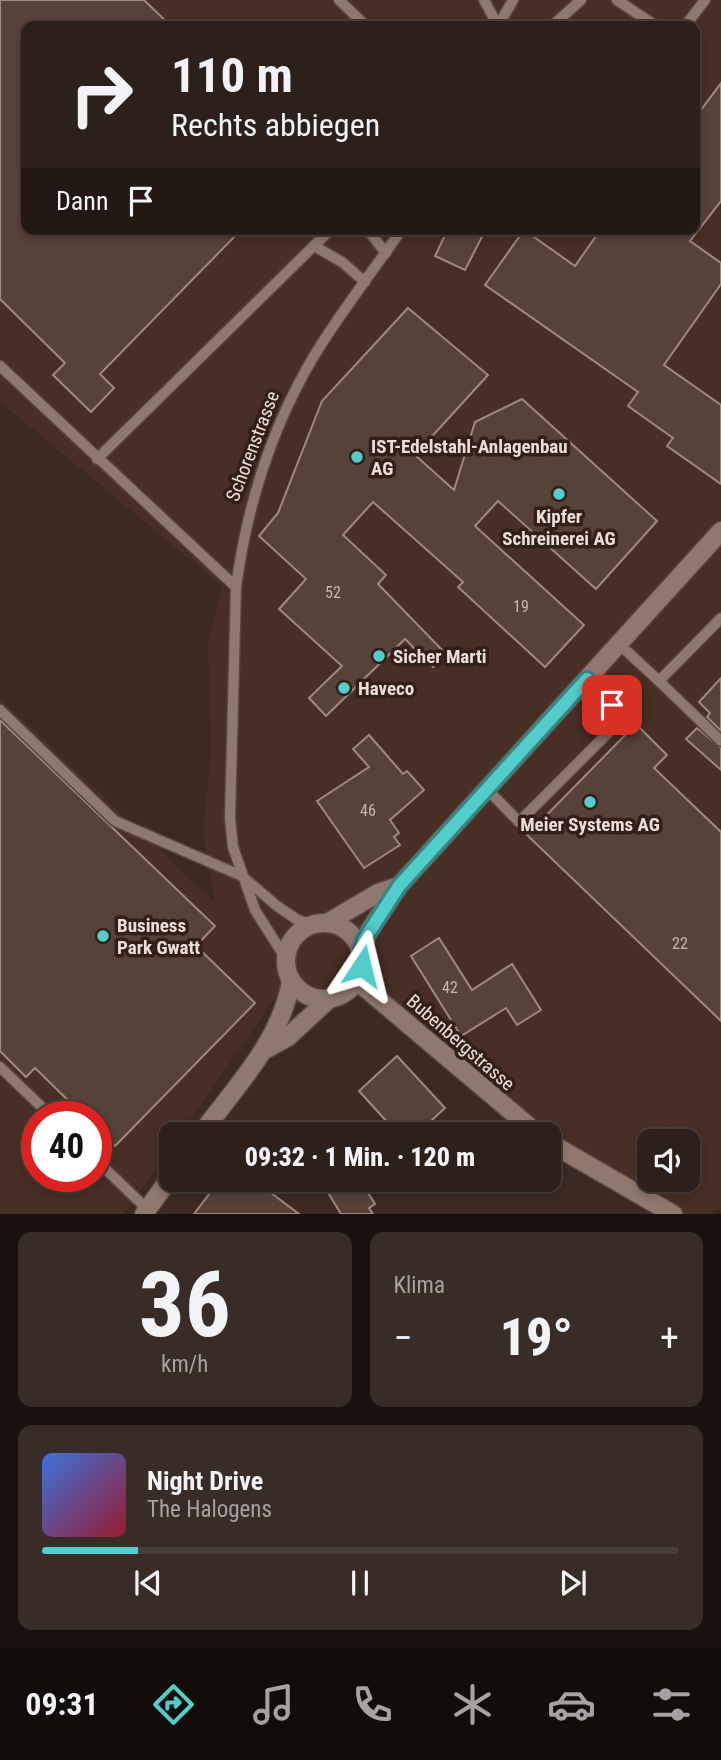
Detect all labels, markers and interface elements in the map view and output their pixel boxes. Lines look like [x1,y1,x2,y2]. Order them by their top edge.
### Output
text: 110 m [171,47,293,104]
icon: right [56,49,147,140]
text: Rechts abbiegen [171,106,380,144]
icon: arrive [122,182,160,220]
text: Dann [56,186,108,216]
street label: Schorenstrasse [221,388,284,504]
place label: IST-Edelstahl-Anlagenbau AG [371,435,568,480]
marker: IST-Edelstahl-Anlagenbau AG [349,449,365,465]
marker: Kipfer Schreinerei AG [551,486,567,502]
place label: Kipfer Schreinerei AG [502,505,616,550]
house number: 52 [325,583,341,602]
house number: 19 [513,597,529,616]
place label: Sicher Marti [393,645,487,668]
marker: Sicher Marti [371,648,387,664]
pin [582,675,642,735]
place label: Haveco [358,677,414,700]
marker: Haveco [336,680,352,696]
icon: arrive [593,686,631,724]
marker: Meier Systems AG [582,794,598,810]
house number: 46 [360,801,376,820]
place label: Meier Systems AG [520,813,660,836]
place label: Business Park Gwatt [117,914,200,959]
marker: Business Park Gwatt [95,928,111,944]
position arrow [325,929,399,1003]
house number: 22 [672,934,688,953]
house number: 42 [442,978,458,997]
street label: Bubenbergstrasse [402,989,519,1096]
speed limit sign: 40 [21,1101,112,1192]
map controls [637,1129,700,1192]
button: sound [637,1129,700,1192]
text: 09:32 · 1 Min. · 120 m [245,1142,475,1172]
text: 36 [139,1252,231,1358]
text: Klima [394,1272,445,1299]
text: 19° [500,1307,573,1368]
text: − [394,1316,413,1360]
text: + [660,1316,679,1360]
text: km/h [161,1351,208,1378]
text: Night Drive [147,1466,263,1496]
text: The Halogens [147,1496,272,1523]
icon: previous [129,1564,167,1602]
icon: pause [341,1564,379,1602]
icon: next [554,1564,592,1602]
icon: directions [149,1680,198,1729]
icon: music [249,1680,298,1729]
icon: phone [348,1680,397,1729]
icon: climate [448,1680,497,1729]
icon: car [547,1680,596,1729]
icon: filters [647,1680,696,1729]
text: 09:31 [25,1685,99,1723]

